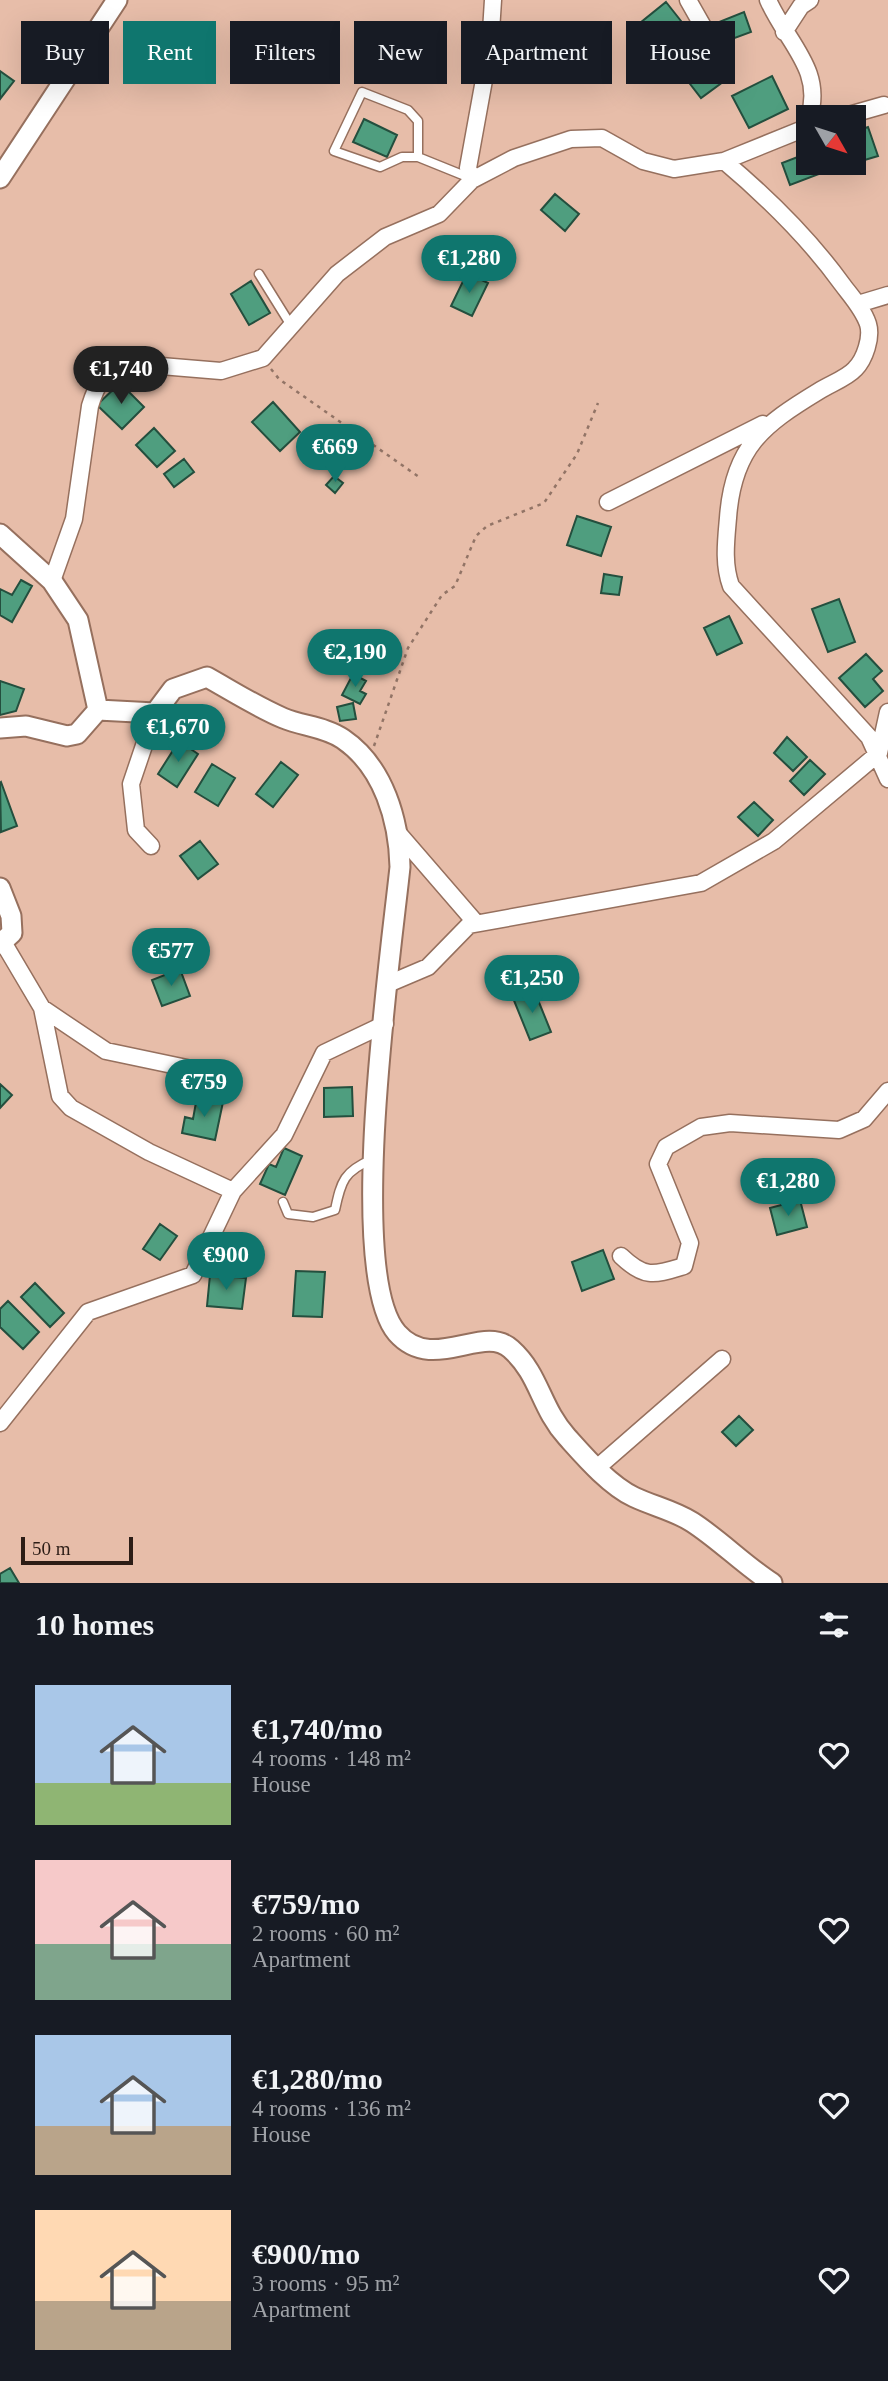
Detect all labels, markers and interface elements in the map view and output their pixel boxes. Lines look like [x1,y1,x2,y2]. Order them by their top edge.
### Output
chip: Buy [21,21,109,84]
chip: Rent [123,21,216,84]
chip: Filters [230,21,340,84]
chip: New [354,21,447,84]
chip: Apartment [461,21,612,84]
chip: House [626,21,735,84]
north arrow [796,105,866,175]
map controls [796,105,866,175]
pin: €1,280 [412,236,526,295]
text: €1,280 [437,245,501,270]
pin: €1,740 [64,346,178,406]
text: €1,740 [89,356,153,381]
pin: €669 [294,424,376,484]
text: €669 [312,434,358,459]
pin: €2,190 [298,630,412,689]
text: €2,190 [323,639,387,664]
pin: €1,670 [121,704,235,764]
text: €1,670 [146,714,210,739]
pin: €577 [130,928,212,988]
text: €577 [148,938,194,963]
pin: €1,250 [475,956,589,1015]
text: €1,250 [500,965,564,990]
pin: €759 [163,1060,245,1119]
text: €759 [181,1069,227,1094]
pin: €1,280 [731,1158,845,1218]
text: €1,280 [756,1168,820,1193]
pin: €900 [185,1232,267,1292]
text: €900 [203,1242,249,1267]
scale bar [21,1534,133,1566]
text: 50 m [32,1538,71,1559]
icon: filters [815,1606,853,1644]
text: 10 homes [35,1608,154,1641]
text: €1,740/mo [252,1712,383,1745]
icon: home [91,1713,175,1797]
icon: heart [815,1736,853,1774]
text: 4 rooms · 148 m² [252,1746,411,1771]
text: House [252,1772,311,1797]
text: €759/mo [252,1887,360,1920]
icon: home [91,1888,175,1972]
icon: heart [815,1911,853,1949]
text: 2 rooms · 60 m² [252,1921,399,1946]
text: Apartment [252,1947,350,1972]
text: €1,280/mo [252,2062,383,2095]
icon: home [91,2063,175,2147]
icon: heart [815,2086,853,2124]
text: 4 rooms · 136 m² [252,2096,411,2121]
text: House [252,2122,311,2147]
text: €900/mo [252,2237,360,2270]
icon: home [91,2238,175,2322]
icon: heart [815,2261,853,2299]
text: 3 rooms · 95 m² [252,2271,399,2296]
text: Apartment [252,2297,350,2322]

